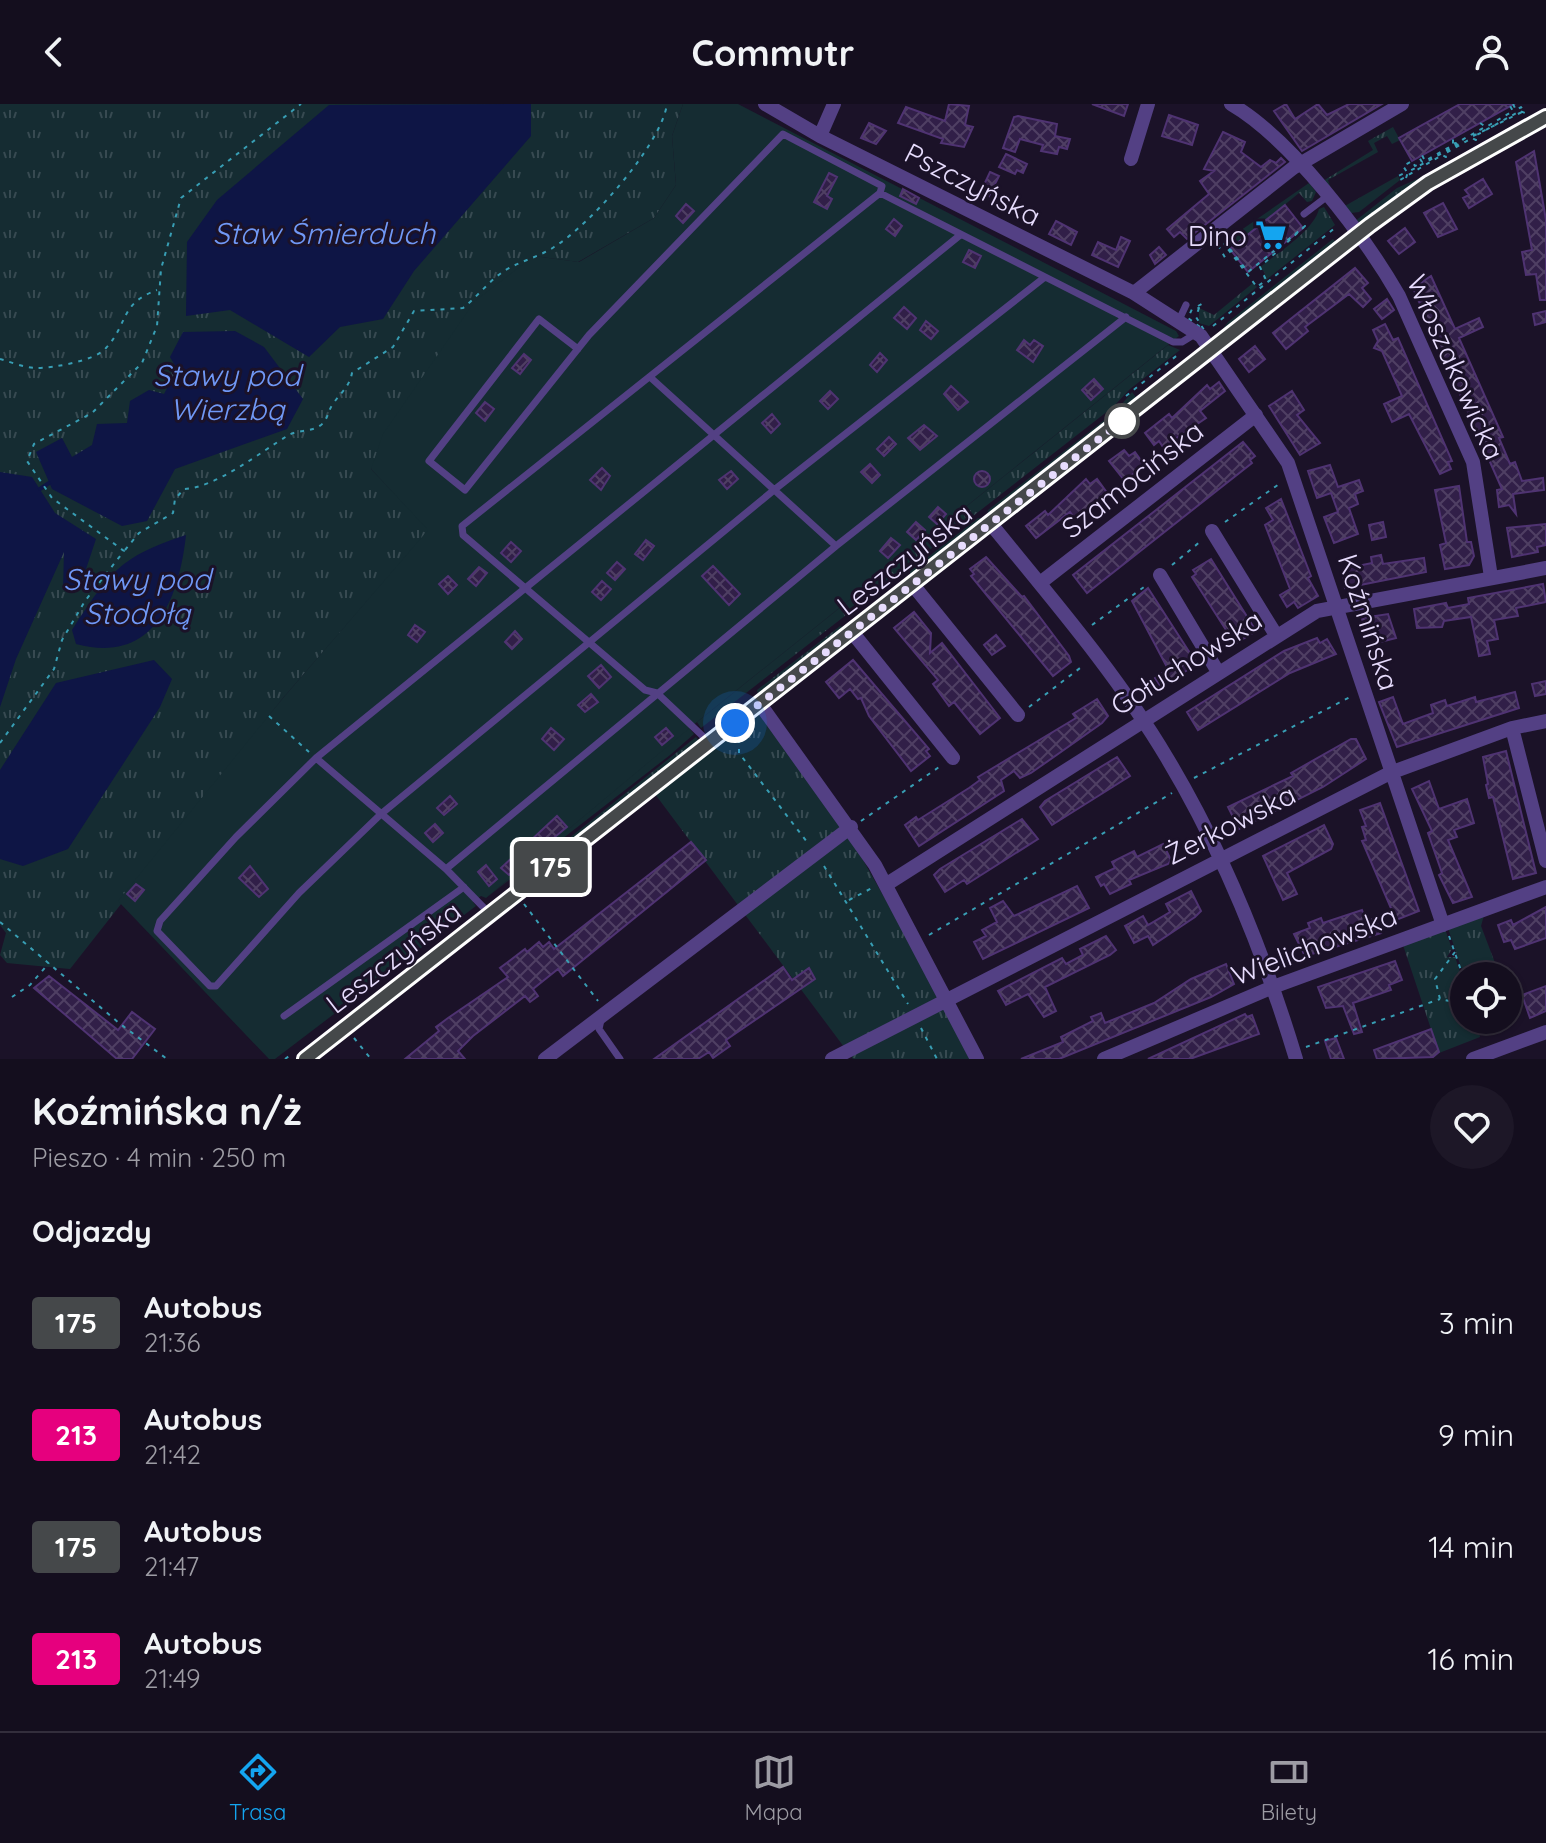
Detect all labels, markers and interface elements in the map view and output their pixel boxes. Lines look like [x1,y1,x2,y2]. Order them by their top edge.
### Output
icon: back [32,30,76,74]
text: Commutr [692,30,854,75]
icon: person [1470,30,1514,74]
street label: Pszczyńska [899,135,1047,233]
water label: Staw Śmierduch [213,214,436,252]
place label: Dino [1188,218,1247,253]
supermarket icon: Dino [1254,218,1288,252]
street label: Włoszakowicka [1400,269,1512,465]
water label: Stawy pod Wierzbą [153,356,304,428]
unlabelled marker [1105,404,1139,438]
street label: Szamocińska [1054,413,1210,545]
street label: Leszczyńska [829,495,979,623]
street label: Koźmińska [1331,549,1407,695]
water label: Stawy pod Stodołą [63,560,214,632]
street label: Gołuchowska [1104,602,1268,722]
your location [715,703,755,743]
street label: Żerkowska [1159,776,1301,872]
line badge: 175 [505,841,597,893]
text: 175 [530,849,572,884]
street label: Leszczyńska [318,893,468,1021]
street label: Wielichowska [1226,897,1402,993]
map controls [1450,962,1522,1034]
button: locate [1450,962,1522,1034]
button: heart [1430,1085,1514,1169]
text: Koźmińska n/ż [32,1087,302,1135]
text: Pieszo · 4 min · 250 m [32,1141,286,1174]
text: Odjazdy [32,1212,152,1250]
text: Autobus [144,1288,262,1326]
text: 3 min [1439,1304,1514,1342]
text: 175 [55,1305,97,1340]
text: 21:36 [144,1326,201,1359]
text: Autobus [144,1400,262,1438]
text: 9 min [1438,1416,1514,1454]
text: 213 [55,1417,97,1452]
text: 21:42 [144,1438,201,1471]
text: Autobus [144,1512,262,1550]
text: 14 min [1428,1528,1514,1566]
text: 175 [55,1529,97,1564]
text: 21:47 [144,1550,199,1583]
text: Autobus [144,1624,262,1662]
text: 16 min [1427,1640,1514,1678]
text: 213 [55,1641,97,1676]
text: 21:49 [144,1662,201,1695]
tab: Trasa [229,1750,286,1826]
tab: Mapa [744,1750,803,1826]
tab: Bilety [1261,1750,1317,1826]

